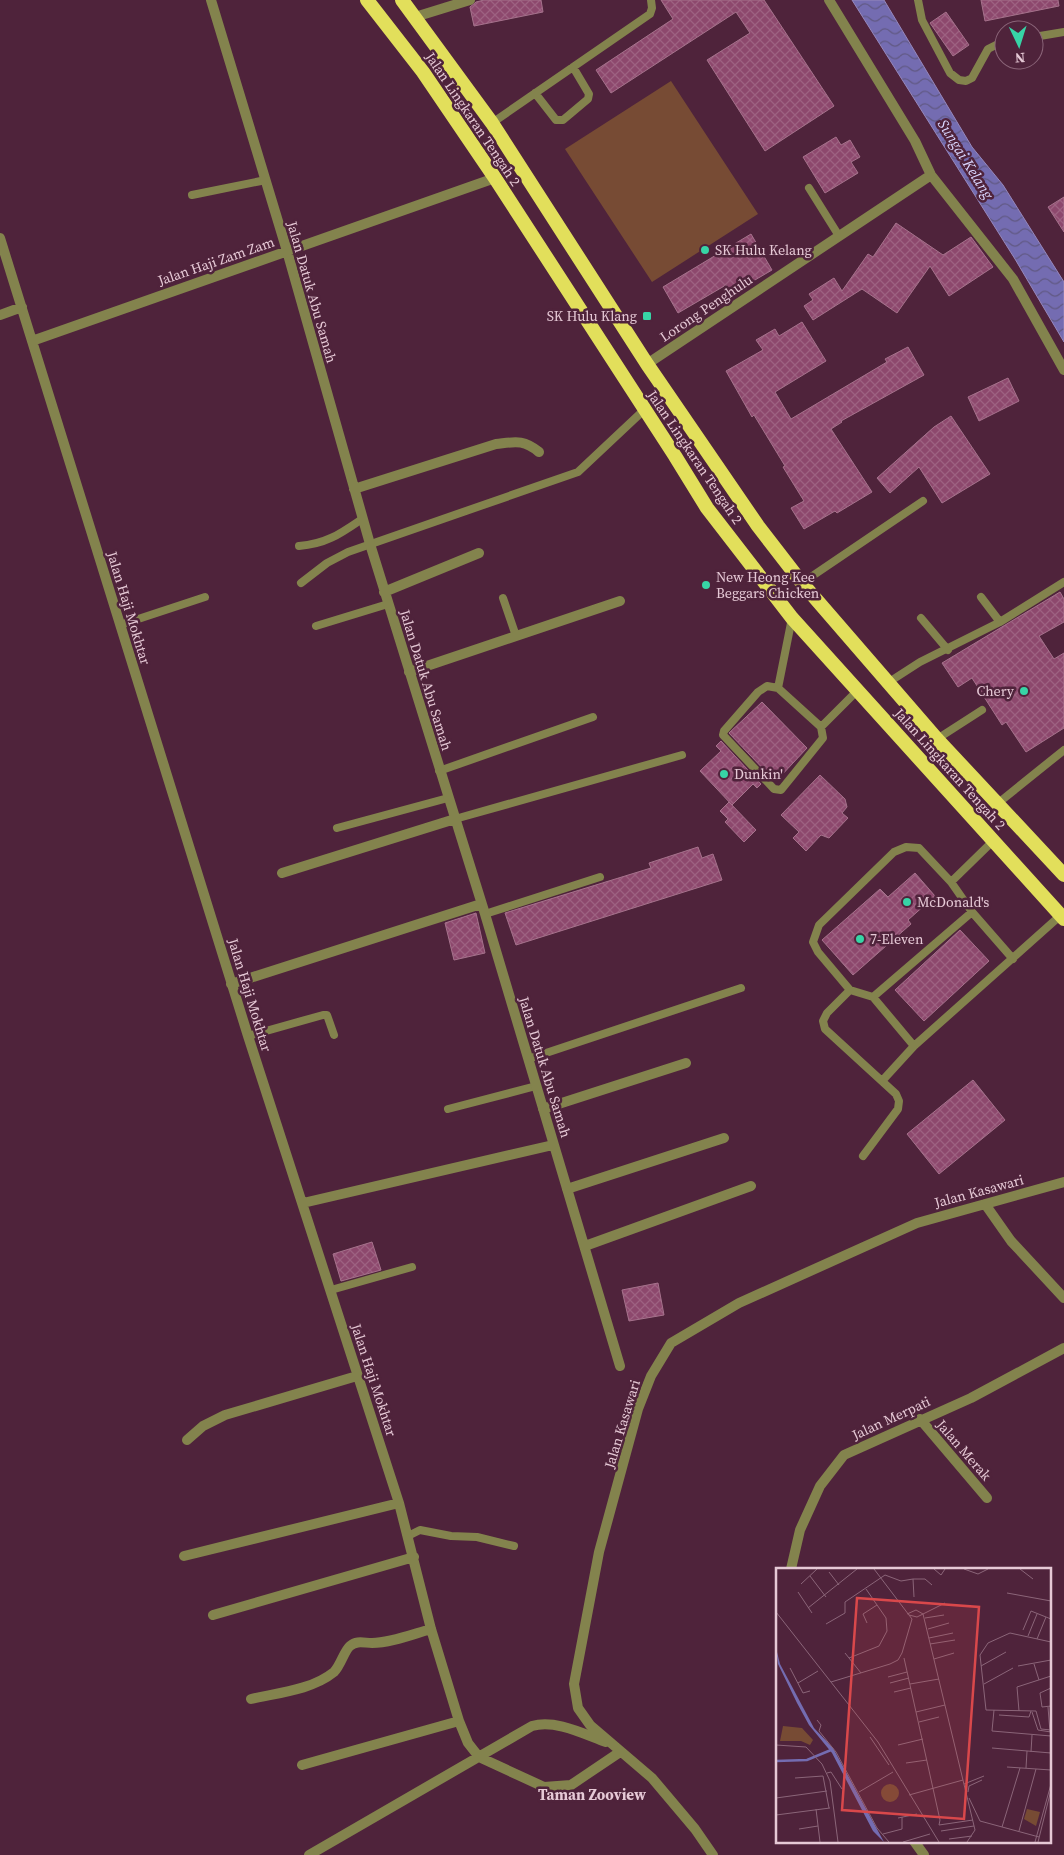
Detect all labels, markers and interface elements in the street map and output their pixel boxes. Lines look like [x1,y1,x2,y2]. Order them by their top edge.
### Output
north arrow [994,20,1044,70]
street label: Jalan Lingkaran Tengah 2 [420,47,525,190]
text: N [1014,48,1026,68]
water label: Sungai Kelang [933,115,999,204]
street label: Jalan Datuk Abu Samah [282,218,342,365]
street label: Jalan Haji Zam Zam [154,232,277,291]
place label: SK Hulu Kelang [715,240,812,260]
marker: SK Hulu Kelang [699,244,711,256]
street label: Lorong Penghulu [656,270,756,346]
place label: SK Hulu Klang [547,306,637,326]
marker: SK Hulu Klang [641,310,653,322]
street label: Jalan Lingkaran Tengah 2 [642,385,747,528]
street label: Jalan Haji Mokhtar [102,548,156,667]
place label: New Heong Kee Beggars Chicken [716,567,820,603]
marker: New Heong Kee Beggars Chicken [700,579,712,591]
street label: Jalan Datuk Abu Samah [395,606,457,753]
place label: Chery [976,681,1015,701]
marker: Chery [1018,685,1030,697]
street label: Jalan Lingkaran Tengah 2 [889,703,1010,834]
place label: Dunkin' [734,764,783,784]
marker: Dunkin' [718,768,730,780]
place label: McDonald's [917,892,989,912]
marker: McDonald's [901,896,913,908]
place label: 7-Eleven [870,929,924,949]
marker: 7-Eleven [854,933,866,945]
street label: Jalan Haji Mokhtar [223,935,277,1054]
street label: Jalan Datuk Abu Samah [514,993,576,1140]
street label: Jalan Kasawari [931,1169,1026,1213]
street label: Jalan Haji Mokhtar [346,1320,402,1439]
street label: Jalan Kasawari [599,1377,645,1472]
street label: Jalan Merpati [848,1391,933,1445]
street label: Jalan Merak [931,1414,996,1485]
inset map [776,1568,1052,1842]
district label: Taman Zooview [538,1784,646,1805]

